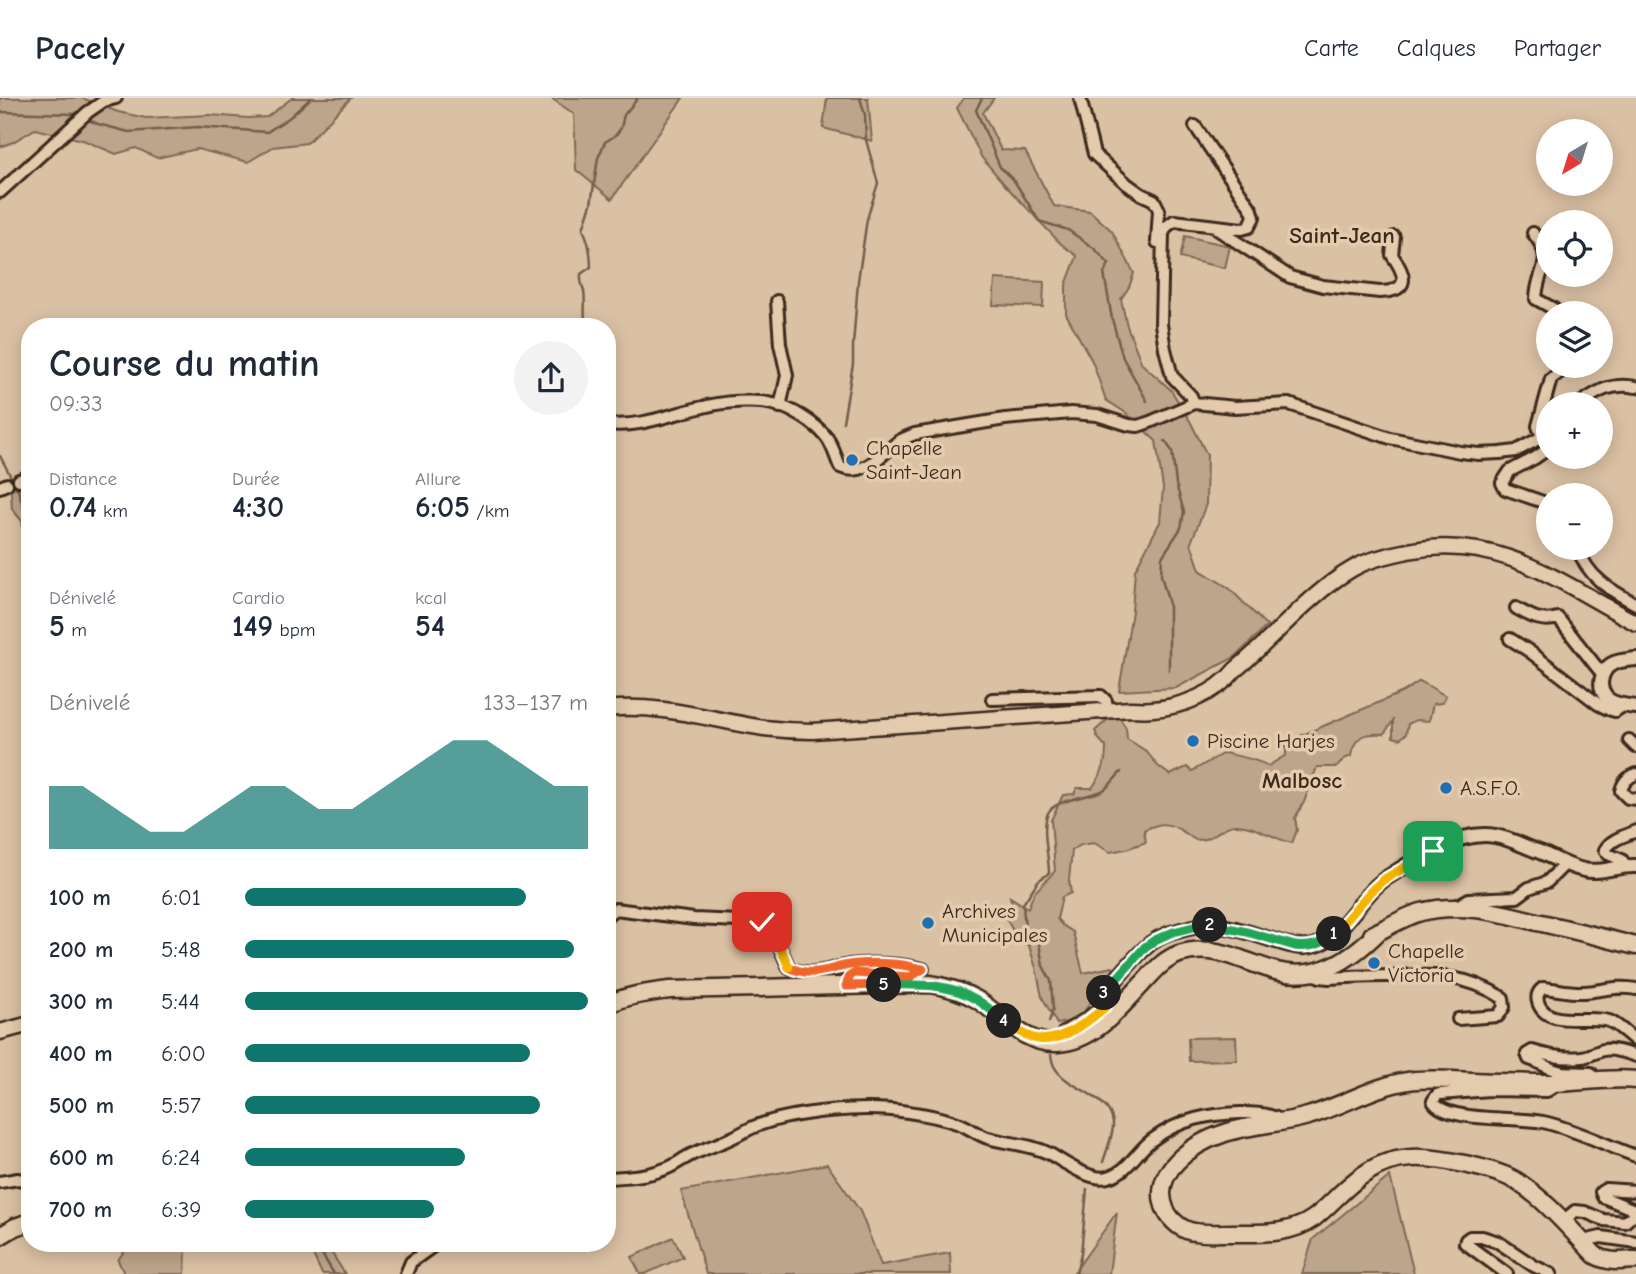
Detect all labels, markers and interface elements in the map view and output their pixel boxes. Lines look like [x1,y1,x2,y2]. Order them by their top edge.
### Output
text: Pacely [35,29,125,67]
text: Carte [1304,34,1359,62]
text: Calques [1397,34,1476,62]
text: Partager [1514,34,1601,62]
north arrow [1536,119,1614,196]
map controls [1536,119,1613,560]
button: locate [1536,210,1613,287]
district label: Saint-Jean [1289,222,1395,249]
button: layers [1536,301,1613,378]
button: share [514,341,588,415]
text: Course du matin [49,342,320,386]
text: 09:33 [49,390,103,417]
button: + [1536,392,1613,469]
place label: Chapelle Saint-Jean [866,436,962,484]
marker: Chapelle Saint-Jean [844,452,860,468]
text: Distance [49,468,117,490]
text: Durée [232,468,280,490]
text: Allure [415,468,461,490]
button: − [1536,483,1613,560]
text: 0.74 [49,490,97,525]
text: 4:30 [232,490,284,525]
text: 6:05 [415,490,470,525]
text: km [97,500,128,522]
text: /km [470,500,510,522]
text: Dénivelé [49,587,116,609]
text: Cardio [232,587,285,609]
text: kcal [415,587,447,609]
text: 5 [49,609,65,644]
text: 149 [232,609,273,644]
text: 54 [415,609,445,644]
text: m [65,619,87,641]
text: bpm [273,619,316,641]
text: Dénivelé [49,689,130,716]
text: 133–137 m [483,689,588,716]
place label: Piscine Harjes [1207,729,1335,753]
marker: Piscine Harjes [1185,733,1201,749]
district label: Malbosc [1262,767,1342,794]
place label: A.S.F.O. [1460,776,1521,800]
marker: A.S.F.O. [1438,780,1454,796]
pin [1403,821,1463,881]
icon: arrive [1414,832,1452,870]
text: 100 m [49,884,111,911]
text: 6:01 [161,884,201,911]
pin [732,892,792,952]
place label: Archives Municipales [942,899,1047,947]
icon: check [743,903,781,941]
pin: 2 [1192,908,1228,942]
text: 2 [1205,913,1214,935]
marker: Archives Municipales [920,915,936,931]
pin: 1 [1316,916,1352,952]
text: 1 [1330,922,1337,944]
text: 200 m [49,936,113,963]
text: 5:48 [161,936,201,963]
place label: Chapelle Victoria [1388,939,1464,987]
marker: Chapelle Victoria [1366,955,1382,971]
pin: 5 [866,968,902,1002]
text: 5 [878,973,889,995]
pin: 3 [1086,976,1122,1010]
text: 3 [1099,981,1108,1003]
text: 300 m [49,988,113,1015]
text: 5:44 [161,988,200,1015]
pin: 4 [986,1004,1021,1038]
text: 4 [999,1009,1008,1031]
text: 400 m [49,1040,113,1067]
text: 6:00 [161,1040,206,1067]
text: 500 m [49,1092,114,1119]
text: 5:57 [161,1092,201,1119]
text: 600 m [49,1144,114,1171]
text: 6:24 [161,1144,201,1171]
text: 700 m [49,1196,112,1223]
text: 6:39 [161,1196,201,1223]

